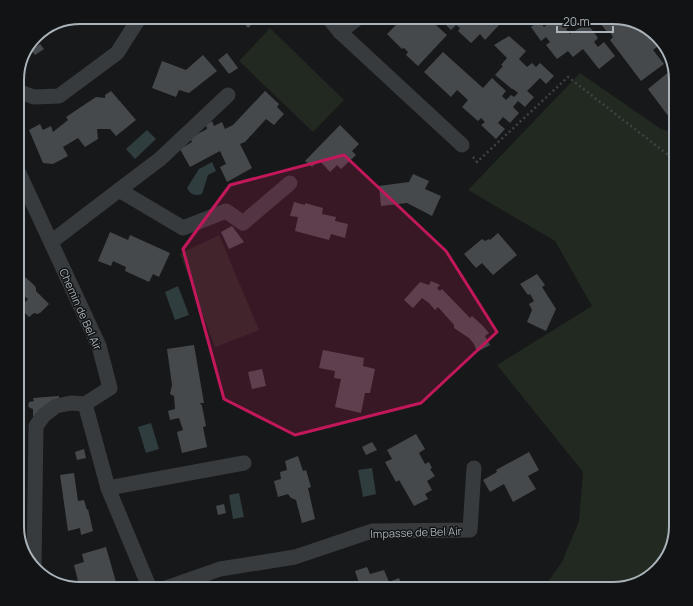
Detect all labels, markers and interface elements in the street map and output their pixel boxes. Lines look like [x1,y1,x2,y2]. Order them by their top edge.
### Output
scale bar [557,8,613,34]
text: 20 m [563,13,590,30]
street label: Chemin de Bel Air [56,266,106,352]
street label: Impasse de Bel Air [370,523,462,541]

